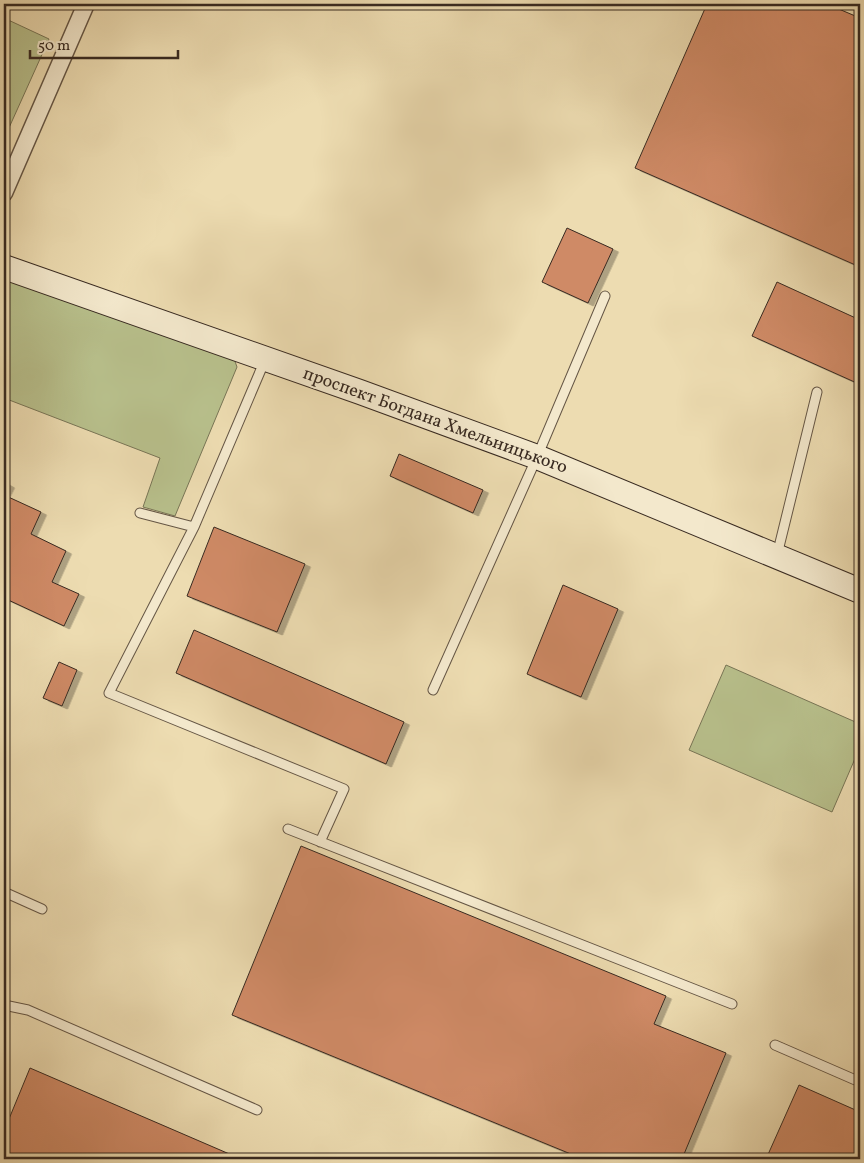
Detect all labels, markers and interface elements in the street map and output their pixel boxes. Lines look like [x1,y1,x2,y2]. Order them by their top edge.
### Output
scale bar [30,28,178,60]
text: 50 m [38,36,70,57]
street label: проспект Богдана Хмельницького [299,361,571,481]

